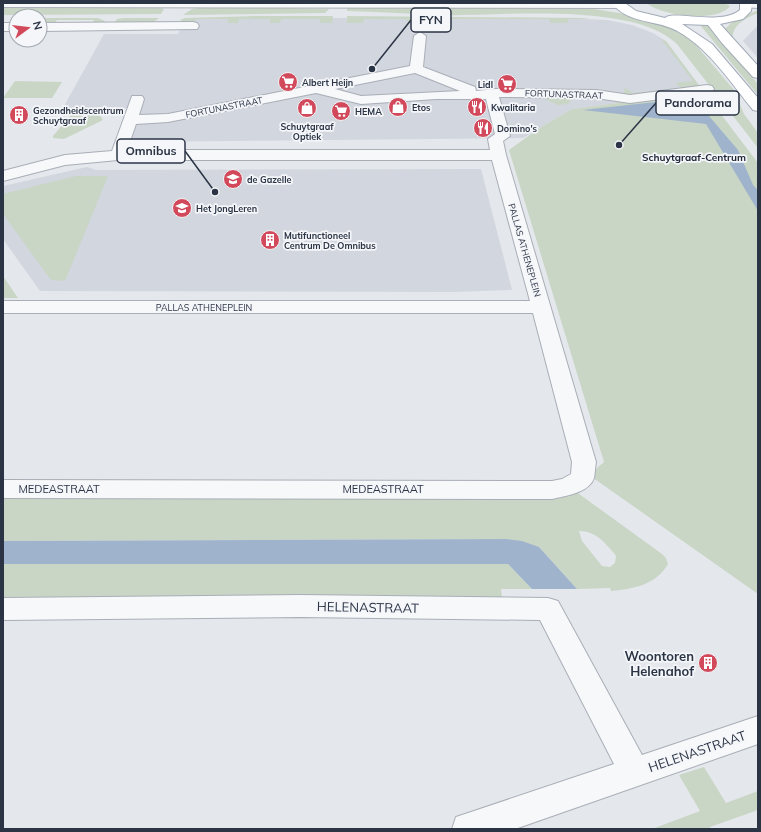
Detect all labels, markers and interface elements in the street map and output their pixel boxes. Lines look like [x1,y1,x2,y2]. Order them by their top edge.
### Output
north arrow [8,8,48,48]
callout: FYN [411,8,451,32]
text: FYN [419,12,443,27]
text: N [30,20,45,31]
supermarket icon: Albert Heijn [277,71,299,93]
supermarket icon: Lidl [496,73,518,95]
place label: Albert Heijn [302,77,353,88]
place label: Lidl [478,79,493,90]
street label: FORTUNASTRAAT [525,87,604,101]
callout: Pandorama [656,91,739,115]
street label: FORTUNASTRAAT [185,94,264,120]
text: Pandorama [664,95,732,110]
shop icon: Etos [387,96,409,118]
restaurant icon: Kwalitaria [466,96,488,118]
shop icon: Schuytgraaf Optiek [296,97,318,119]
supermarket icon: HEMA [330,100,352,122]
place label: Etos [412,102,431,113]
place label: Kwalitaria [491,102,536,113]
building icon: Gezondheidscentrum Schuytgraaf [8,104,30,126]
place label: Gezondheidscentrum Schuytgraaf [33,105,124,127]
place label: HEMA [355,106,382,117]
restaurant icon: Domino's [472,117,494,139]
place label: Schuytgraaf Optiek [280,121,334,142]
place label: Domino's [497,123,538,134]
callout: Omnibus [117,139,185,163]
text: Omnibus [125,143,177,158]
district label: Schuytgraaf-Centrum [642,151,746,164]
school or university icon: de Gazelle [222,168,244,190]
place label: de Gazelle [247,174,291,185]
school or university icon: Het JongLeren [171,197,193,219]
street label: PALLAS ATHENEPLEIN [506,202,544,298]
place label: Het JongLeren [196,203,257,214]
building icon: Mutifunctioneel Centrum De Omnibus [259,229,281,251]
place label: Mutifunctioneel Centrum De Omnibus [284,230,376,251]
street label: PALLAS ATHENEPLEIN [156,302,252,313]
street label: MEDEASTRAAT [18,482,100,496]
street label: MEDEASTRAAT [342,482,424,496]
street label: HELENASTRAAT [317,598,419,616]
place label: Woontoren Helenahof [624,648,694,679]
building icon: Woontoren Helenahof [697,652,719,674]
street label: HELENASTRAAT [646,727,748,775]

